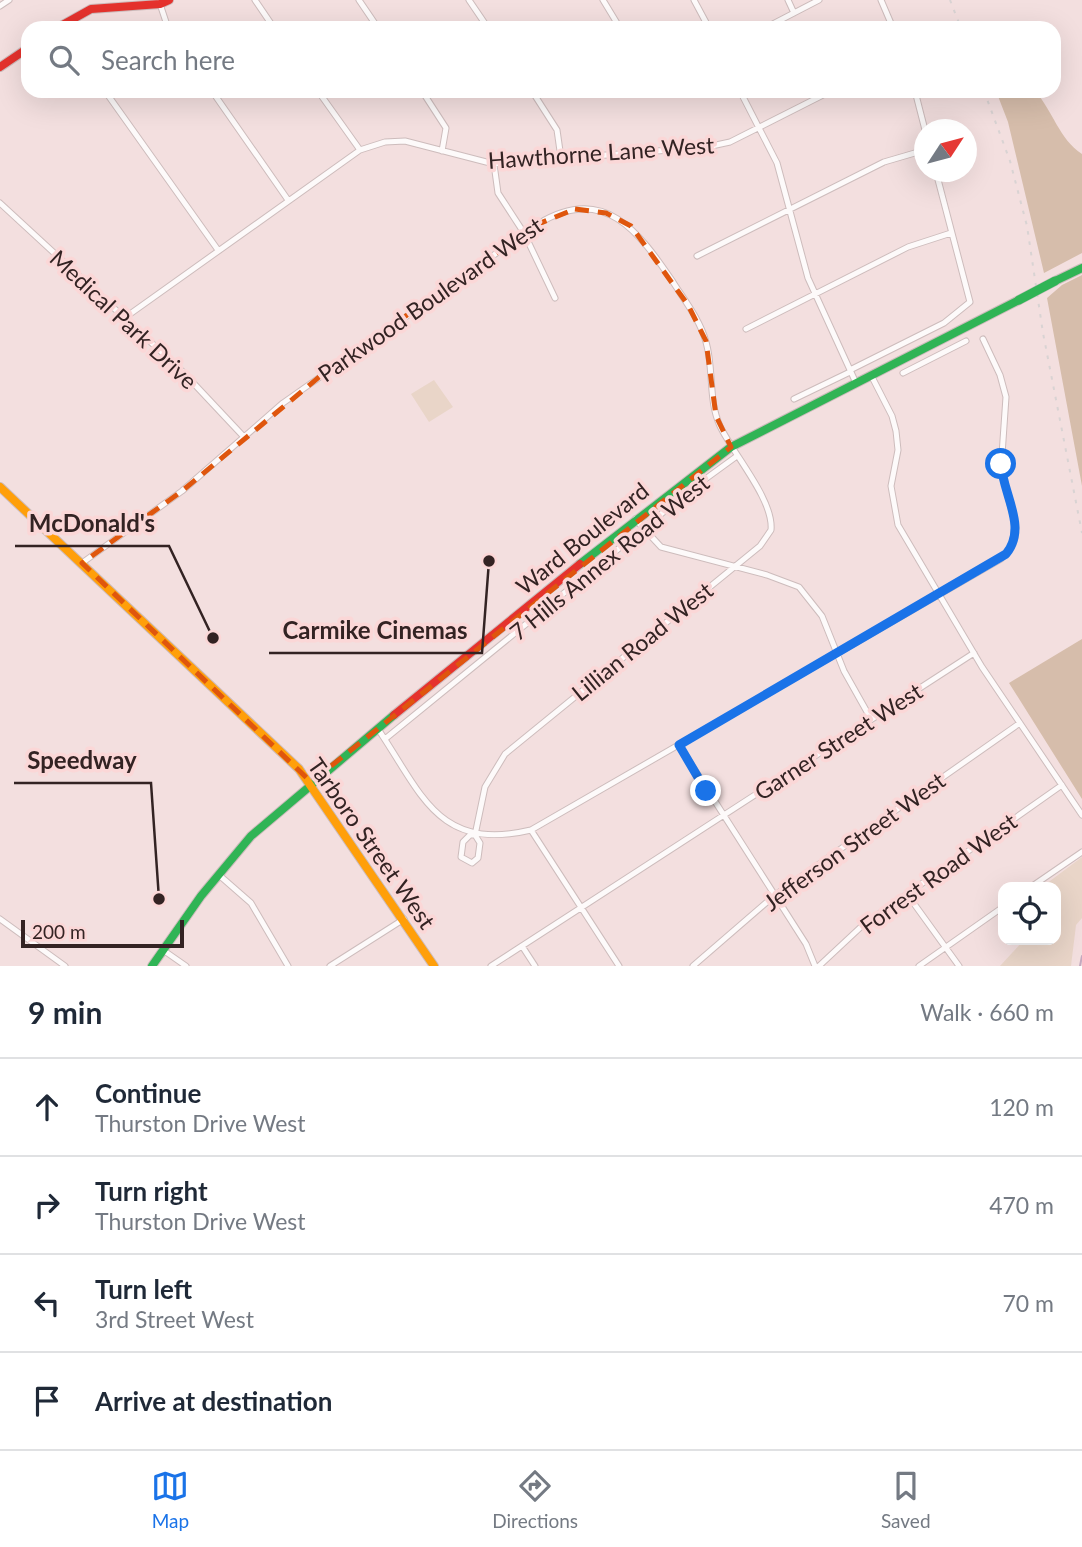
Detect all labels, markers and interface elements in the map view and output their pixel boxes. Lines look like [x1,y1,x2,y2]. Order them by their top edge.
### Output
search box [21,21,1061,98]
icon: search [45,41,83,79]
text: Search here [101,44,235,76]
north arrow [914,119,977,182]
street label: Hawthorne Lane West [487,130,716,174]
street label: Parkwood Boulevard West [312,210,548,387]
street label: Medical Park Drive [45,244,203,394]
route start [985,448,1016,479]
street label: 7 Hills Annex Road West [504,468,715,646]
street label: Ward Boulevard [510,476,654,600]
callout: McDonald's [15,501,169,546]
text: McDonald's [29,508,155,537]
street label: Lillian Road West [566,575,719,706]
callout: Carmike Cinemas [269,608,482,653]
text: Carmike Cinemas [282,615,468,644]
street label: Garner Street West [749,676,928,806]
callout: Speedway [14,738,151,783]
text: Speedway [27,745,137,774]
street label: Tarboro Street West [302,752,442,935]
street label: Jefferson Street West [758,765,951,916]
route end [690,775,721,806]
street label: Forrest Road West [854,806,1022,939]
map controls [998,882,1061,945]
button: locate [998,882,1061,945]
scale bar [21,917,184,949]
text: 200 m [32,920,86,943]
text: 9 min [28,994,102,1030]
text: Walk · 660 m [920,998,1054,1026]
text: Continue [95,1077,201,1109]
icon: ahead [28,1088,66,1126]
text: 120 m [989,1093,1054,1121]
text: Thurston Drive West [95,1109,306,1137]
text: Turn right [95,1175,208,1207]
icon: right [28,1186,66,1224]
text: 470 m [989,1191,1054,1219]
text: Thurston Drive West [95,1207,306,1235]
text: Turn left [95,1273,192,1305]
icon: left [28,1284,66,1322]
text: 70 m [1003,1289,1054,1317]
text: 3rd Street West [95,1305,254,1333]
icon: arrive [28,1382,66,1420]
text: Arrive at destination [95,1385,332,1417]
tab: Map [151,1467,189,1532]
tab: Directions [492,1467,578,1532]
tab: Saved [881,1467,931,1532]

